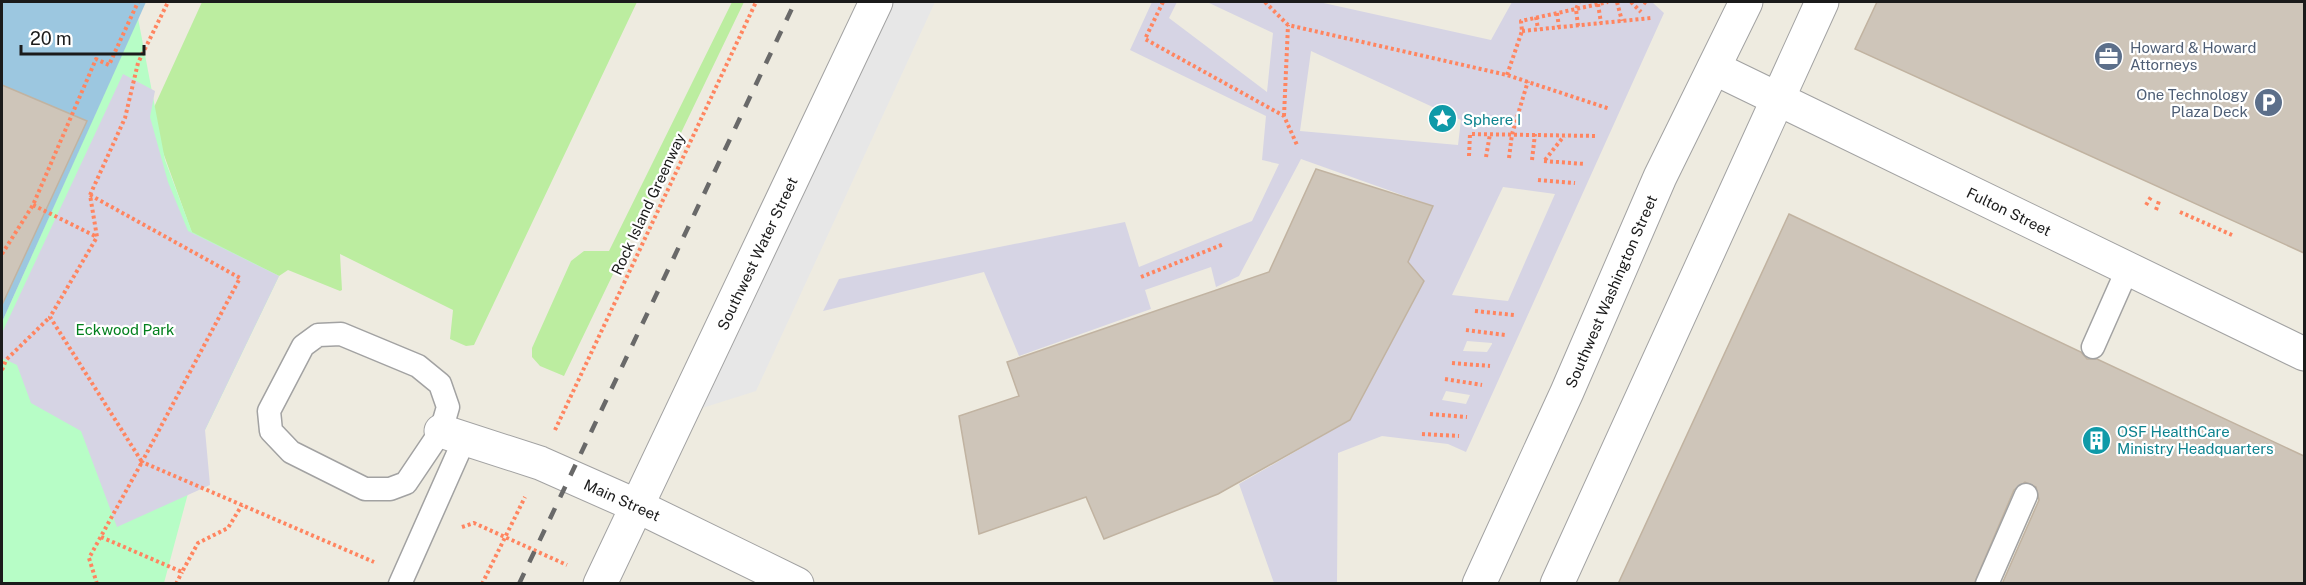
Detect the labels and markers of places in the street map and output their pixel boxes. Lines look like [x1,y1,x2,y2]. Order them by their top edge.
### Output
place label: Howard & Howard Attorneys [2130,39,2256,73]
office icon: Howard & Howard Attorneys [2093,40,2125,72]
place label: One Technology Plaza Deck [2136,86,2248,120]
parking icon: One Technology Plaza Deck [2253,87,2285,119]
place icon: Sphere I [1426,103,1458,135]
place label: Sphere I [1463,111,1521,128]
place label: OSF HealthCare Ministry Headquarters [2117,423,2274,457]
building icon: OSF HealthCare Ministry Headquarters [2080,424,2112,456]

